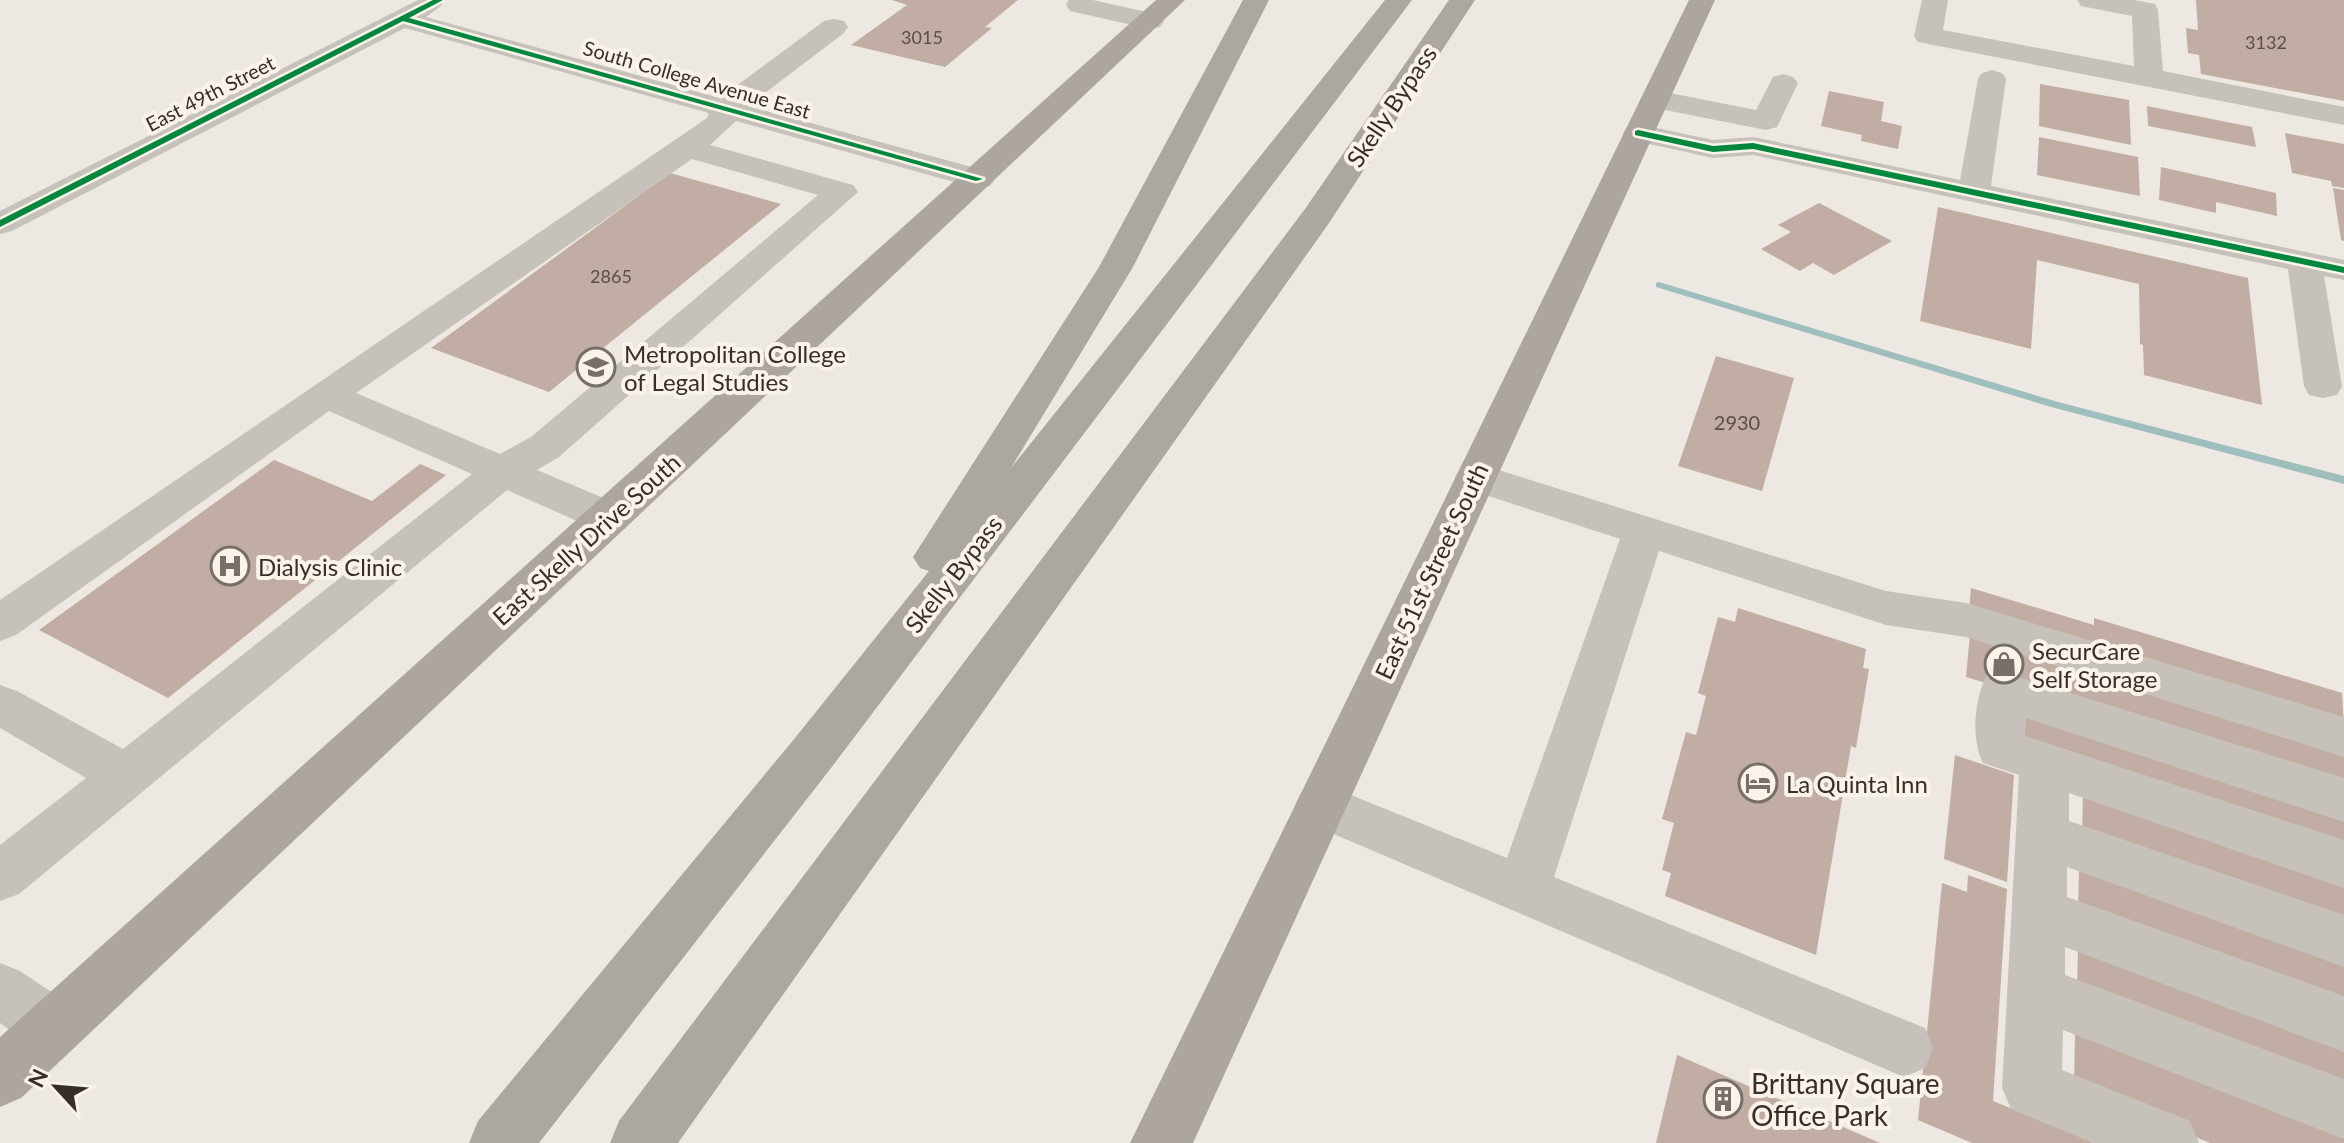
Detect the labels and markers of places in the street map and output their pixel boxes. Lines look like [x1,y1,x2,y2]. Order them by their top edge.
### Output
place label: Metropolitan College of Legal Studies [624,339,846,396]
school or university icon: Metropolitan College of Legal Studies [575,346,617,388]
hospital icon: Dialysis Clinic [209,545,251,587]
place label: Dialysis Clinic [258,552,402,581]
place label: SecurCare Self Storage [2032,636,2157,693]
shop icon: SecurCare Self Storage [1983,643,2025,685]
hotel icon: La Quinta Inn [1737,762,1779,804]
place label: La Quinta Inn [1786,769,1928,798]
place label: Brittany Square Office Park [1751,1066,1940,1132]
building icon: Brittany Square Office Park [1702,1078,1744,1120]

